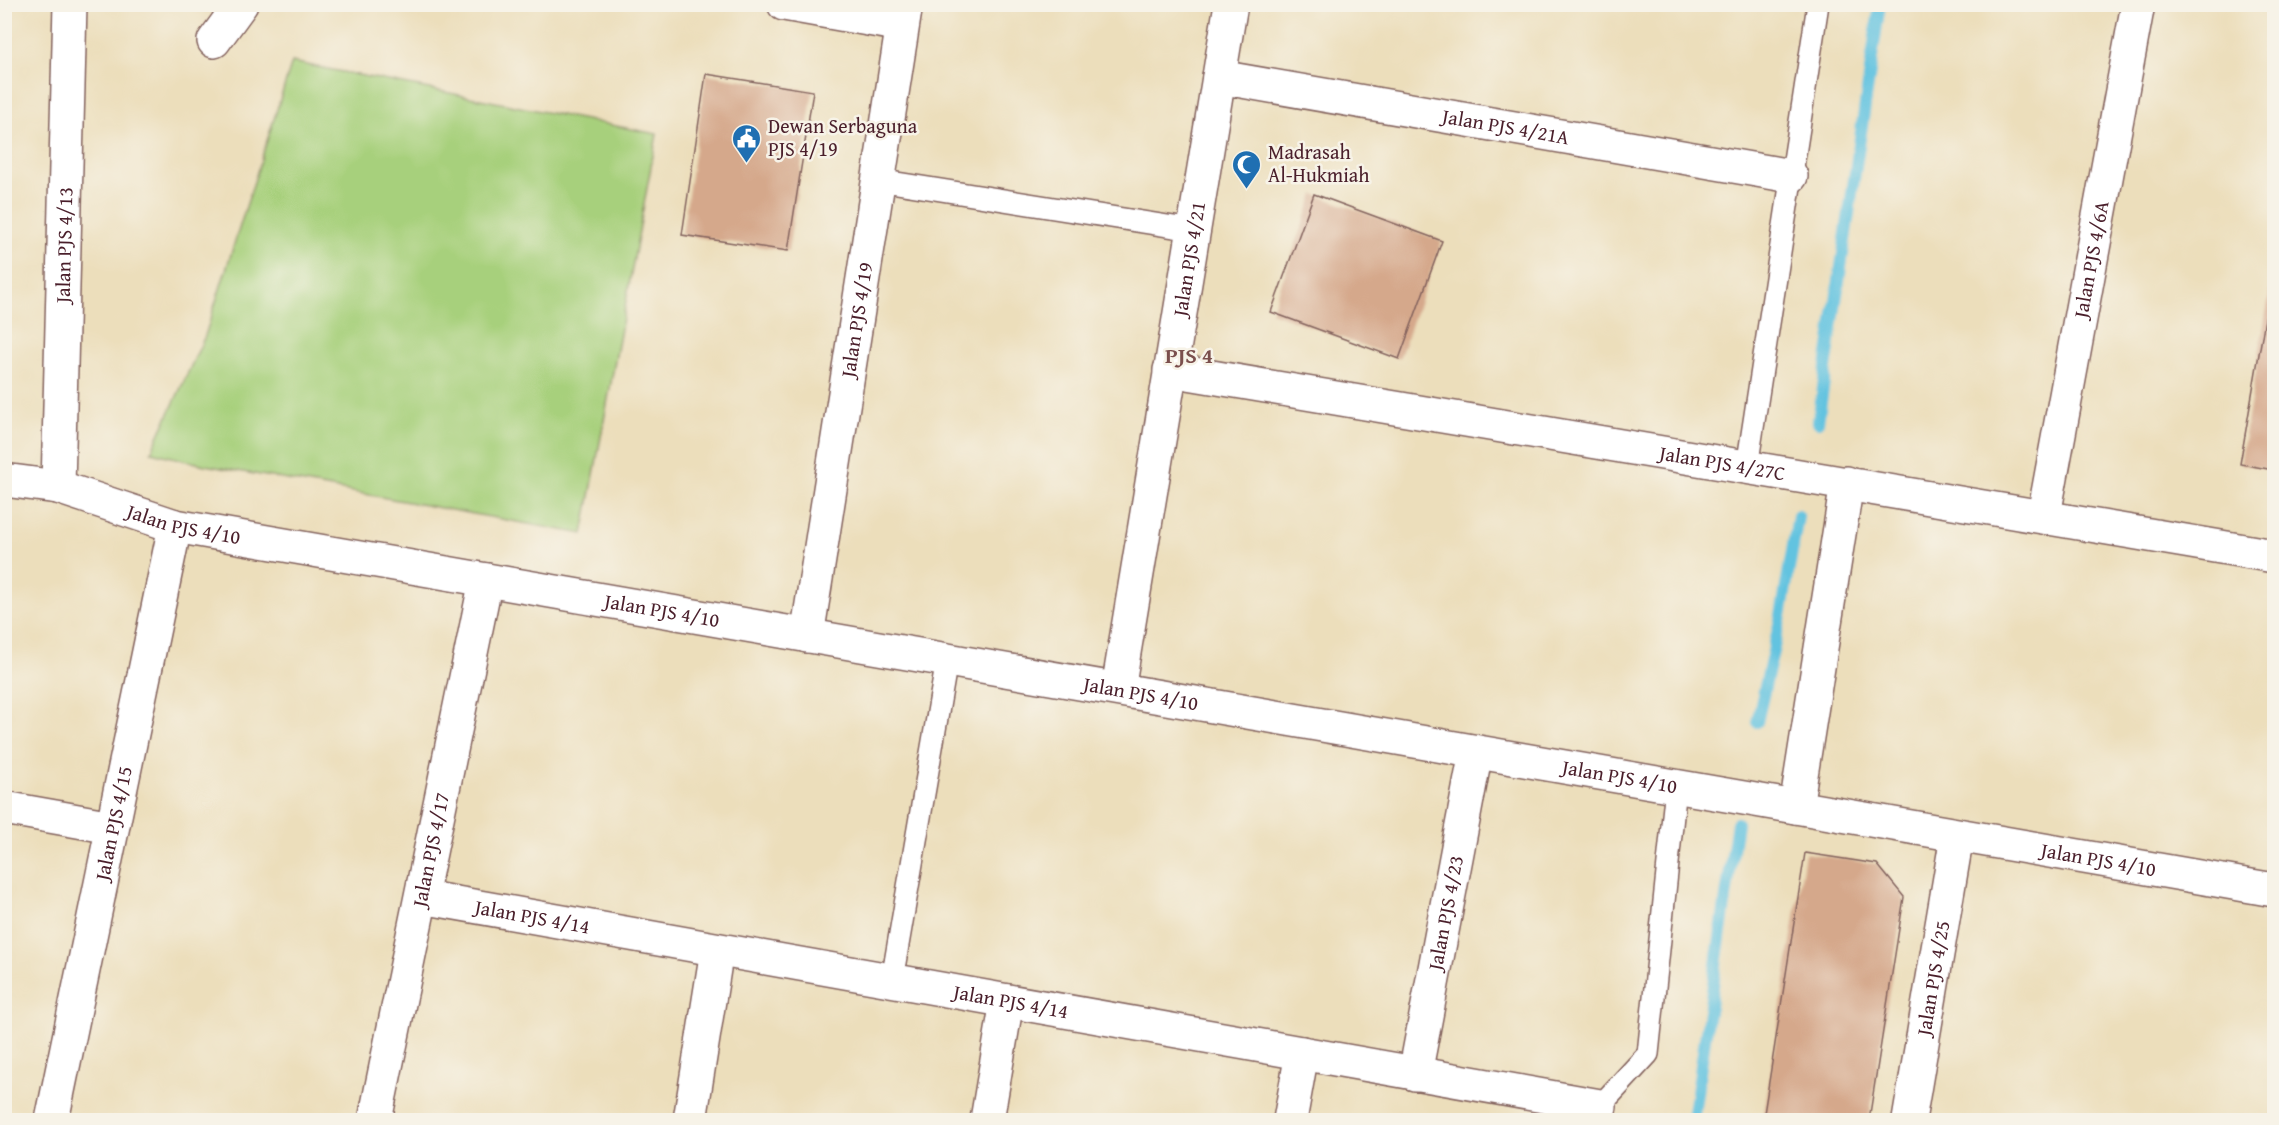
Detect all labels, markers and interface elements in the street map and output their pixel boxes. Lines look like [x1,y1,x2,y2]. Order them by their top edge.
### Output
street label: Jalan PJS 4/21A [1437,100,1571,151]
place label: Dewan Serbaguna PJS 4/19 [768,111,918,163]
public building icon: Dewan Serbaguna PJS 4/19 [731,122,763,164]
place label: Madrasah Al-Hukmiah [1268,137,1370,189]
mosque icon: Madrasah Al-Hukmiah [1231,148,1263,190]
street label: Jalan PJS 4/13 [47,187,79,306]
street label: Jalan PJS 4/6A [2065,198,2116,323]
street label: Jalan PJS 4/21 [1164,199,1212,321]
street label: Jalan PJS 4/19 [832,260,879,382]
district label: PJS 4 [1165,339,1213,371]
street label: Jalan PJS 4/27C [1654,437,1787,487]
street label: Jalan PJS 4/10 [120,495,243,551]
street label: Jalan PJS 4/10 [599,585,722,634]
street label: Jalan PJS 4/10 [1078,668,1201,717]
street label: Jalan PJS 4/10 [1557,751,1679,800]
street label: Jalan PJS 4/15 [86,763,139,886]
street label: Jalan PJS 4/17 [404,790,456,912]
street label: Jalan PJS 4/10 [2036,834,2158,883]
street label: Jalan PJS 4/23 [1419,853,1470,975]
street label: Jalan PJS 4/14 [470,891,592,940]
street label: Jalan PJS 4/25 [1908,918,1956,1041]
street label: Jalan PJS 4/14 [948,976,1071,1025]

